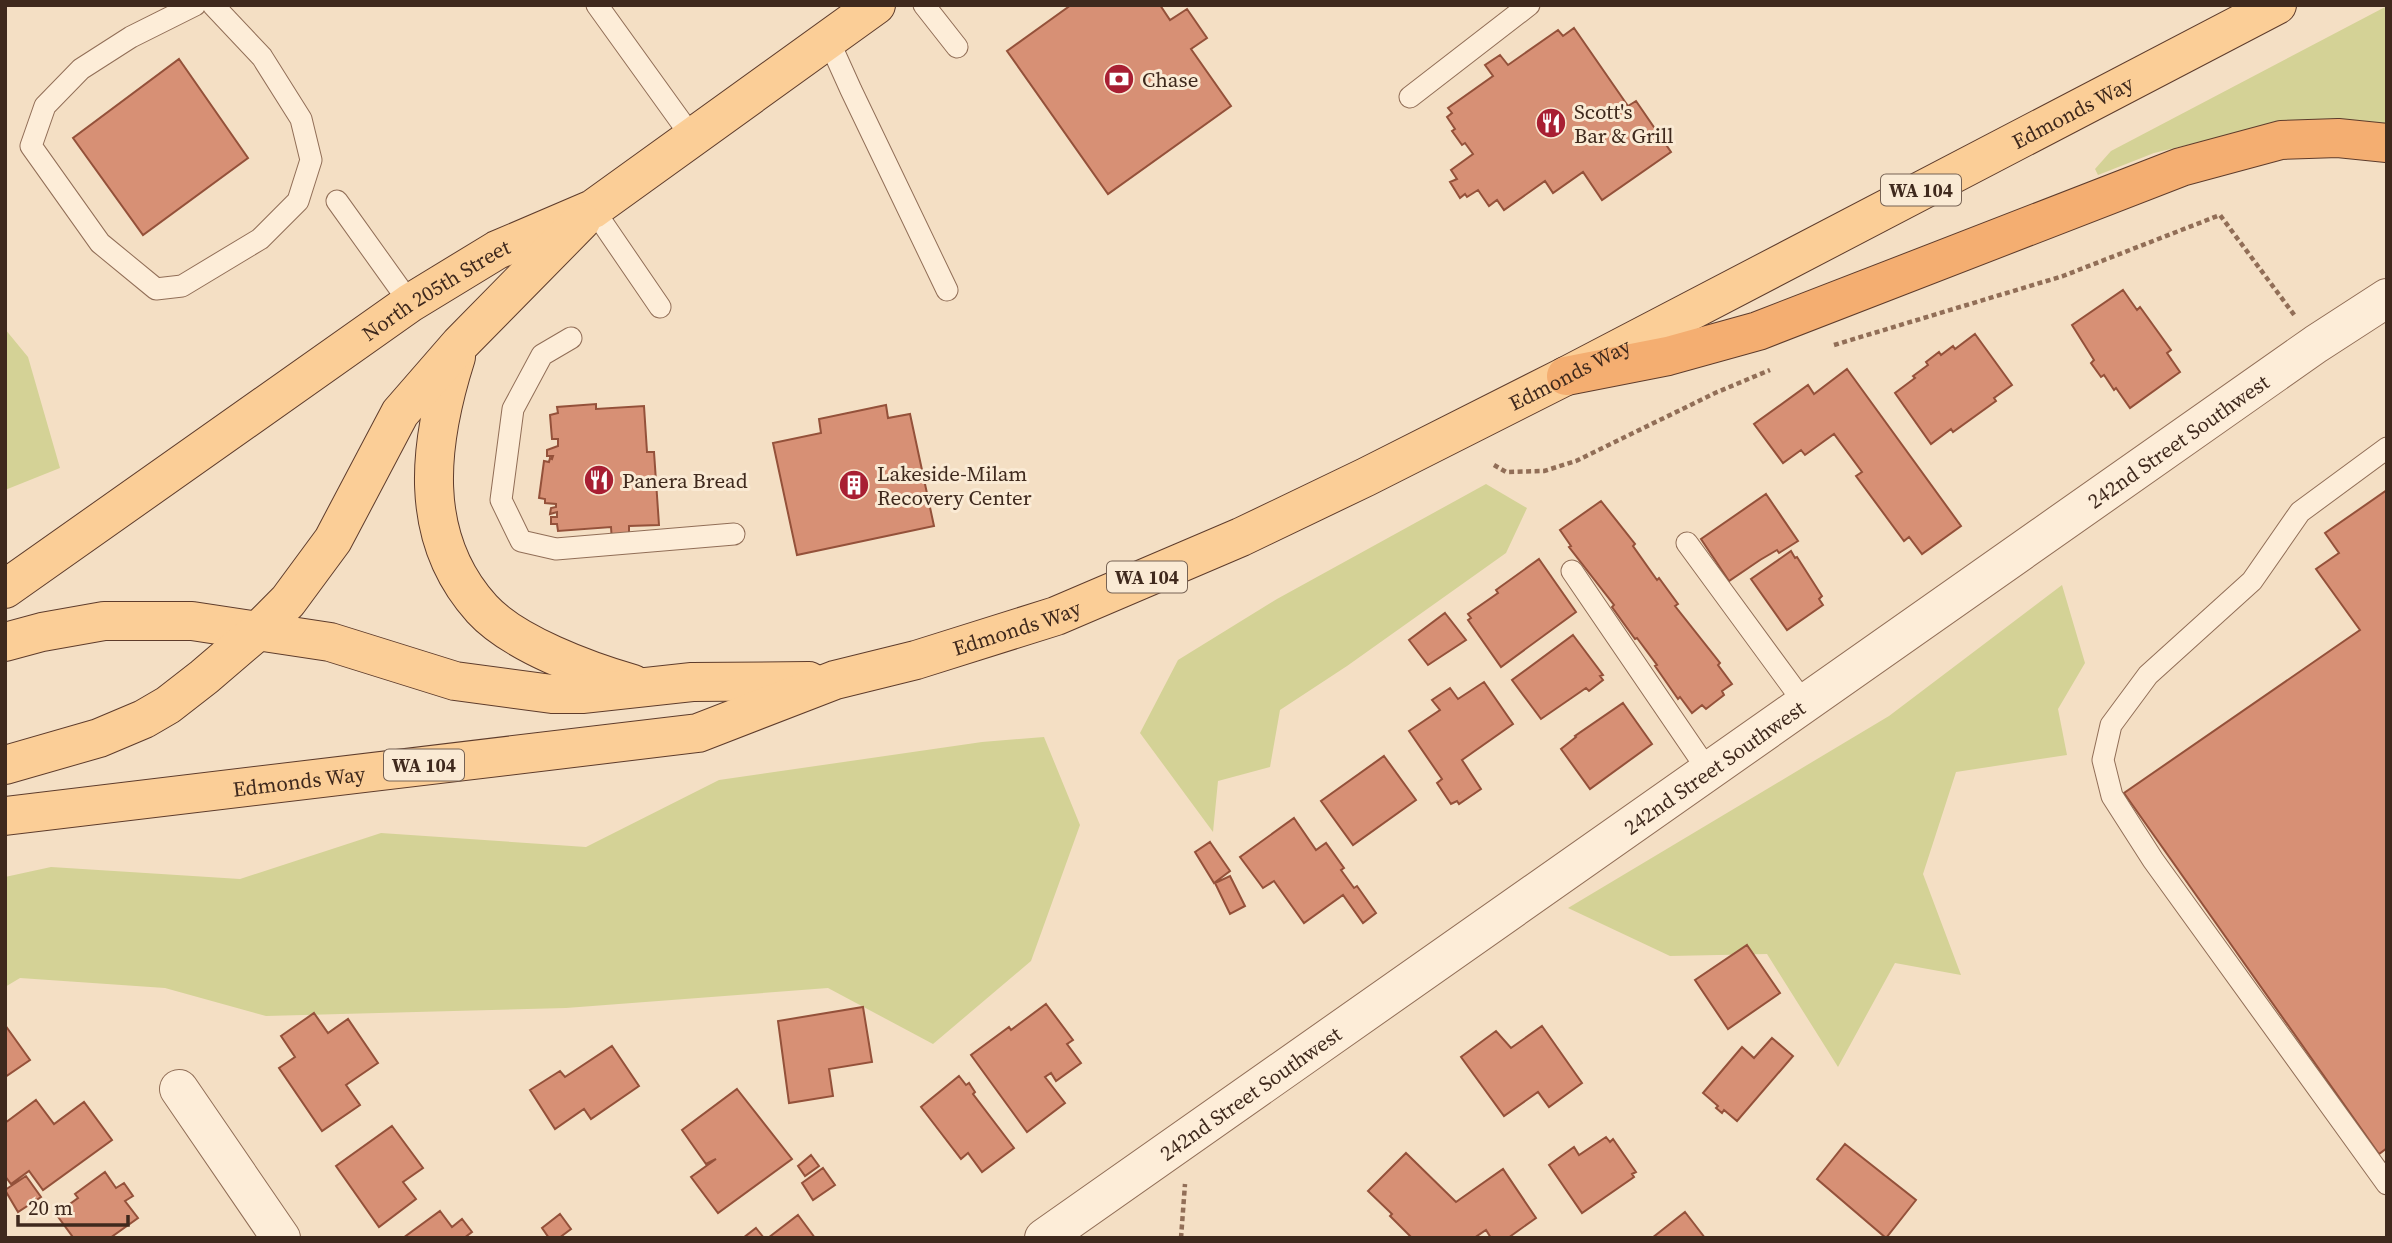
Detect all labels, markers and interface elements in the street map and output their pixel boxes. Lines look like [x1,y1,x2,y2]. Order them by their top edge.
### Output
bank icon: Chase [1102,62,1136,96]
place label: Chase [1142,65,1198,94]
street label: Edmonds Way [2007,68,2138,155]
place label: Scott's Bar & Grill [1574,97,1674,150]
restaurant icon: Scott's Bar & Grill [1534,106,1568,140]
road number: WA 104 [1881,174,1961,206]
street label: North 205th Street [356,232,514,347]
street label: Edmonds Way [1504,330,1636,417]
street label: 242nd Street Southwest [2081,367,2275,515]
place label: Lakeside-Milam Recovery Center [877,459,1032,512]
restaurant icon: Panera Bread [582,463,616,497]
place label: Panera Bread [622,466,748,495]
building icon: Lakeside-Milam Recovery Center [837,468,871,502]
road number: WA 104 [1107,562,1187,592]
street label: Edmonds Way [949,593,1085,662]
street label: 242nd Street Southwest [1617,693,1811,841]
road number: WA 104 [384,750,464,780]
street label: Edmonds Way [231,758,367,803]
street label: 242nd Street Southwest [1154,1019,1347,1167]
scale bar [18,1184,128,1228]
text: 20 m [28,1193,73,1222]

